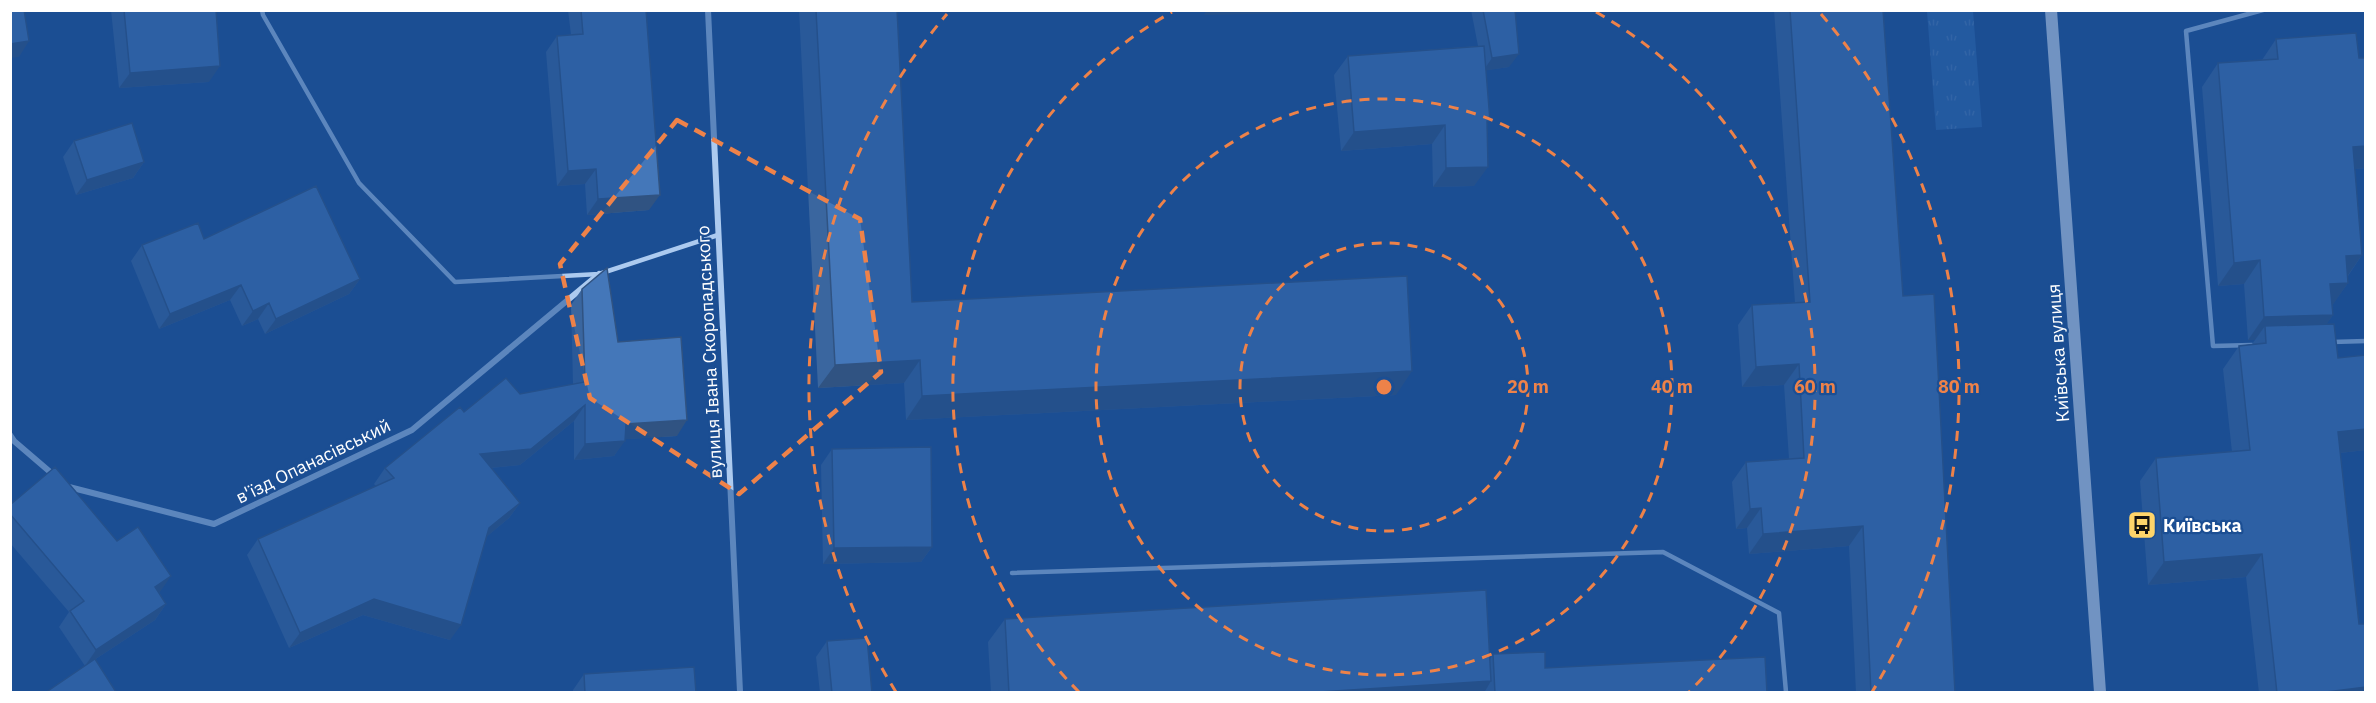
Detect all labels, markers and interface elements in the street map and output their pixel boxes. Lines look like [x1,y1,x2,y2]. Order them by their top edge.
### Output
street label: вулиця Івана Скоропадського [691,225,727,479]
street label: Київська вулиця [2042,283,2074,423]
text: 20 m [1507,375,1549,398]
text: 40 m [1651,375,1693,398]
text: 60 m [1794,375,1836,398]
text: 80 m [1938,375,1980,398]
centre of rings [1374,377,1394,397]
street label: в'їзд Опанасівський [232,414,394,508]
bus stop icon: Київська [2126,509,2158,541]
place label: Київська [2163,514,2242,537]

